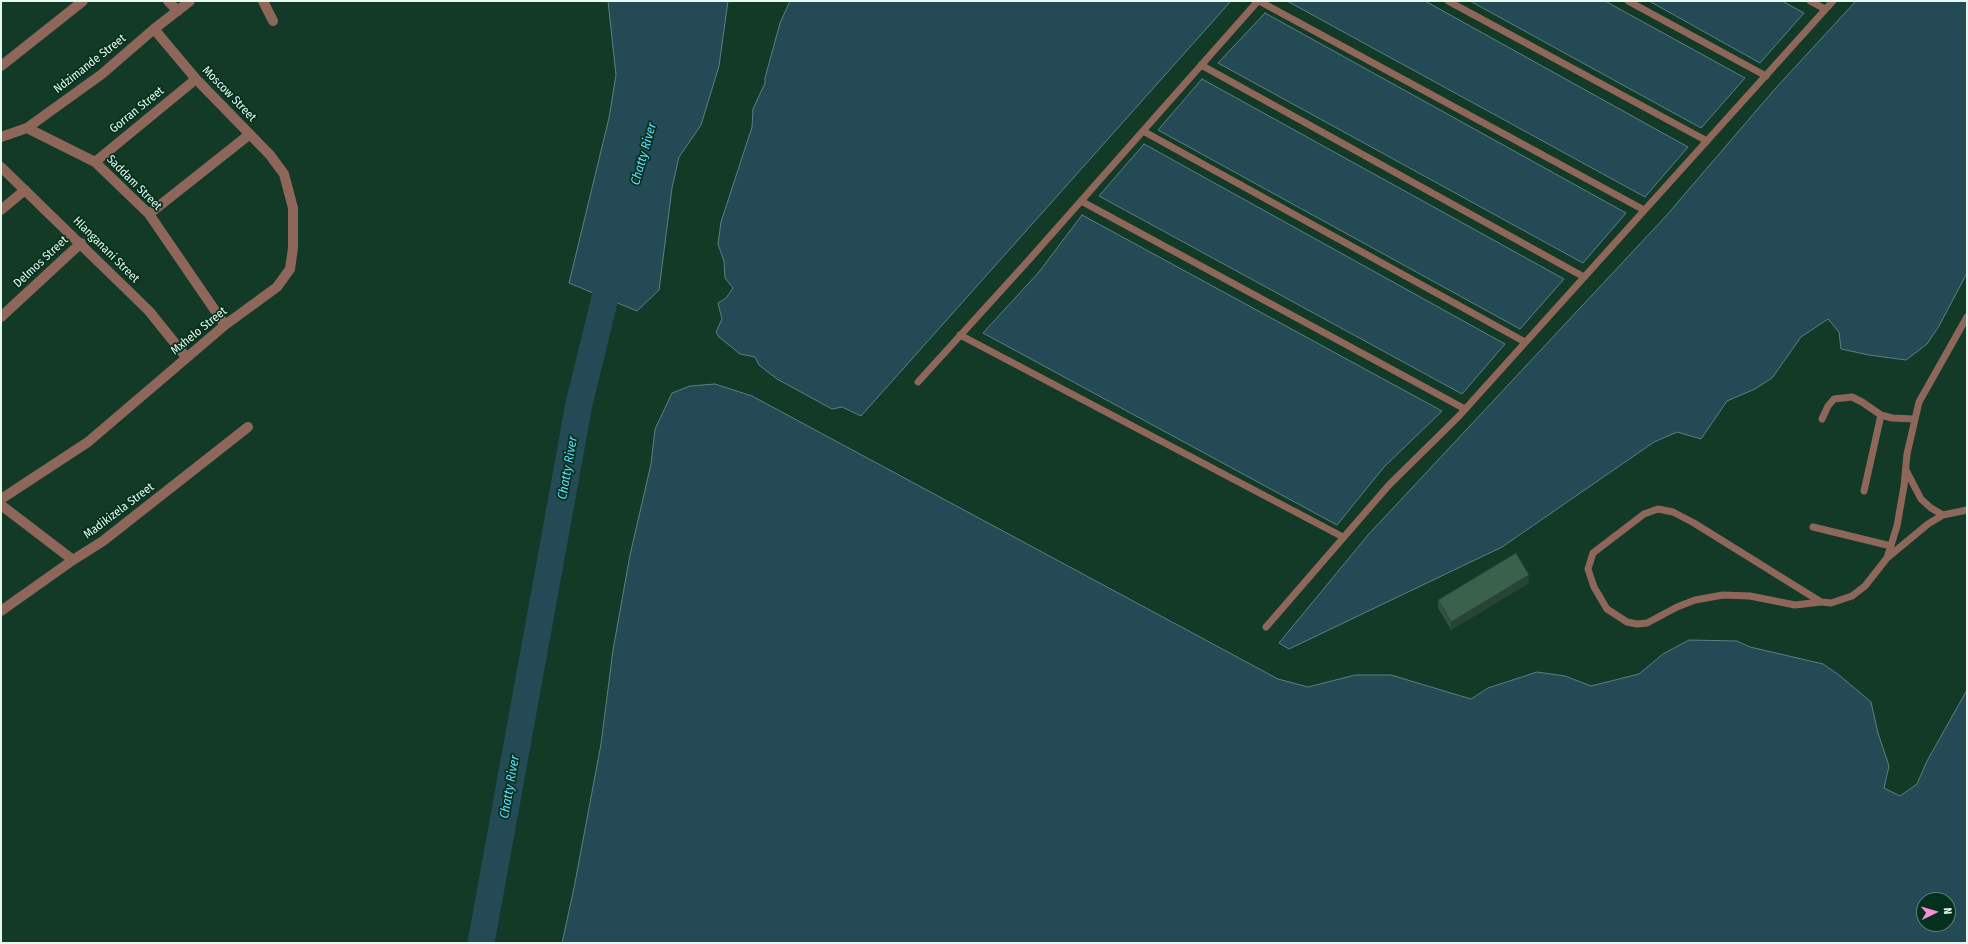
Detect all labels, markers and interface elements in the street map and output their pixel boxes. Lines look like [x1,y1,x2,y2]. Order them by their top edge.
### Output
street label: Ndzimande Street [51,31,129,97]
street label: Moscow Street [199,63,259,125]
street label: Gorran Street [107,84,167,136]
water label: Chatty River [628,121,660,187]
street label: Saddam Street [103,152,165,214]
street label: Hlanganani Street [70,214,142,286]
street label: Delmos Street [11,233,71,291]
street label: Mxhelo Street [168,304,230,358]
water label: Chatty River [555,435,581,501]
street label: Madikizela Street [81,480,157,542]
water label: Chatty River [497,754,523,820]
north arrow [1916,892,1956,932]
text: N [1941,907,1954,915]

